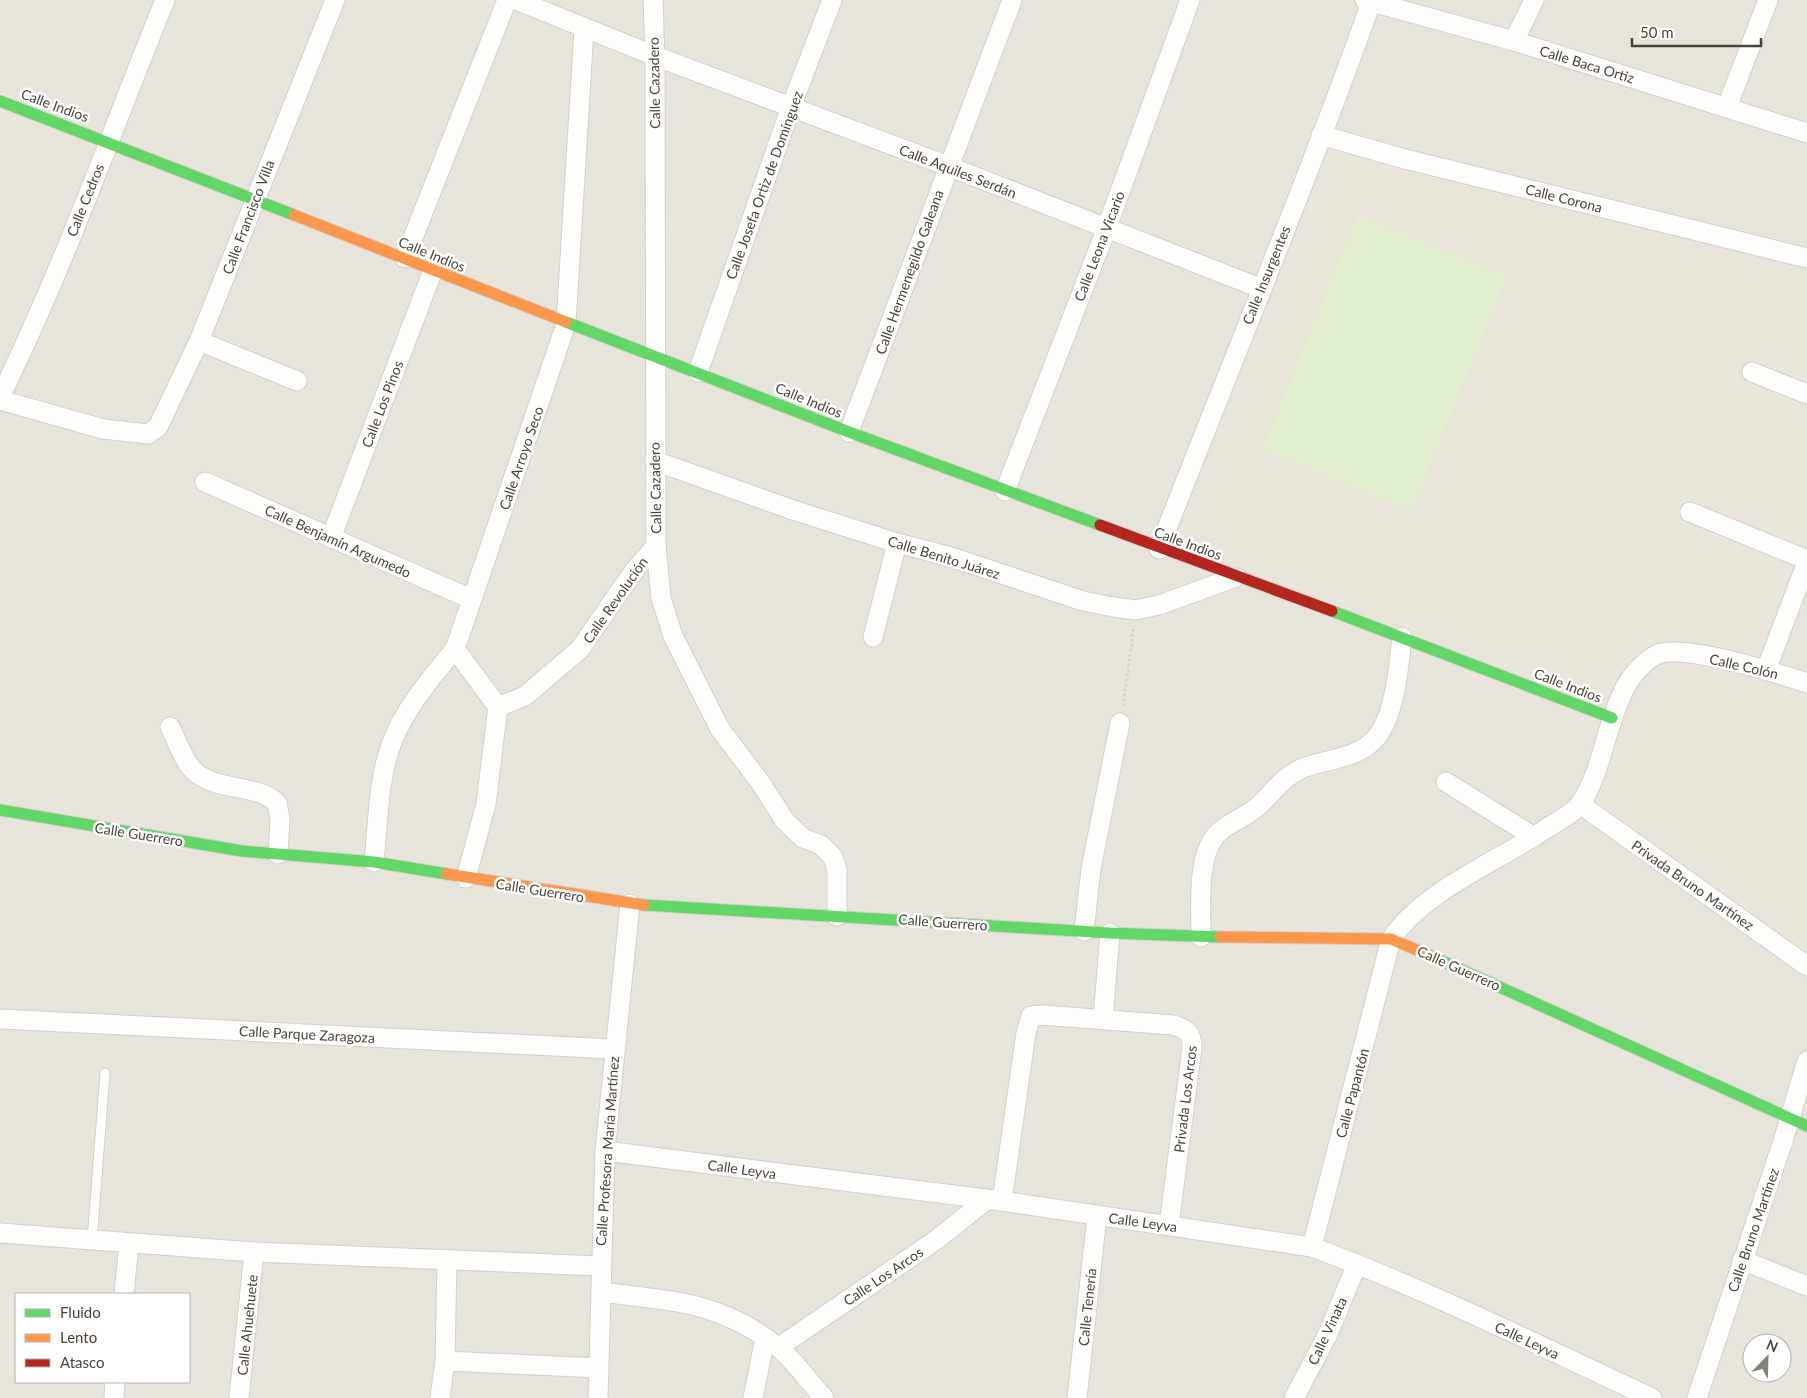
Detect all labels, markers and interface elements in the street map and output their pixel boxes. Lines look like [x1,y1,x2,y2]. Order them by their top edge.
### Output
scale bar [1632,15,1761,47]
text: 50 m [1640,23,1674,41]
street label: Calle Cazadero [645,37,663,129]
street label: Calle Baca Ortiz [1538,42,1636,86]
street label: Calle Indios [19,85,91,125]
street label: Calle Josefa Ortiz de Domínguez [722,88,806,282]
street label: Calle Aquiles Serdán [897,141,1019,201]
street label: Calle Francisco Villa [218,157,278,277]
street label: Calle Cedros [63,161,107,239]
street label: Calle Corona [1524,180,1604,216]
street label: Calle Hermenegildo Galeana [871,187,947,357]
street label: Calle Leona Vicario [1070,188,1128,303]
street label: Calle Insurgentes [1238,223,1294,327]
street label: Calle Indios [396,233,468,275]
street label: Calle Los Pinos [358,358,406,450]
street label: Calle Indios [773,379,845,421]
street label: Calle Arroyo Seco [495,404,547,512]
street label: Calle Cazadero [646,442,664,534]
street label: Calle Benjamín Argumedo [262,501,414,581]
street label: Calle Indios [1152,523,1224,563]
street label: Calle Benito Juárez [886,532,1002,582]
street label: Calle Revolución [579,554,651,646]
street label: Calle Colón [1708,650,1780,682]
street label: Calle Indios [1532,664,1604,706]
street label: Calle Guerrero [94,819,184,849]
street label: Privada Bruno Martínez [1629,836,1757,934]
street label: Calle Guerrero [495,875,585,905]
street label: Calle Guerrero [898,910,988,934]
street label: Calle Guerrero [1415,942,1503,994]
street label: Calle Parque Zaragoza [239,1022,375,1046]
street label: Privada Los Arcos [1170,1044,1200,1154]
street label: Calle Papantón [1332,1046,1372,1140]
street label: Calle Profesora María Martínez [592,1056,622,1246]
street label: Calle Leyva [707,1156,777,1182]
street label: Calle Bruno Martínez [1724,1166,1782,1294]
street label: Calle Leyva [1108,1209,1178,1235]
street label: Calle Los Arcos [840,1243,926,1309]
street label: Calle Tenería [1074,1267,1100,1347]
street label: Calle Ahuehuete [233,1274,261,1376]
legend [15,1293,190,1383]
street label: Calle Vinata [1304,1294,1350,1368]
text: Fluido [60,1303,101,1321]
street label: Calle Leyva [1492,1318,1562,1362]
text: Lento [60,1328,97,1346]
north arrow [1742,1333,1792,1383]
text: N [1764,1336,1781,1356]
text: Atasco [60,1353,105,1371]

